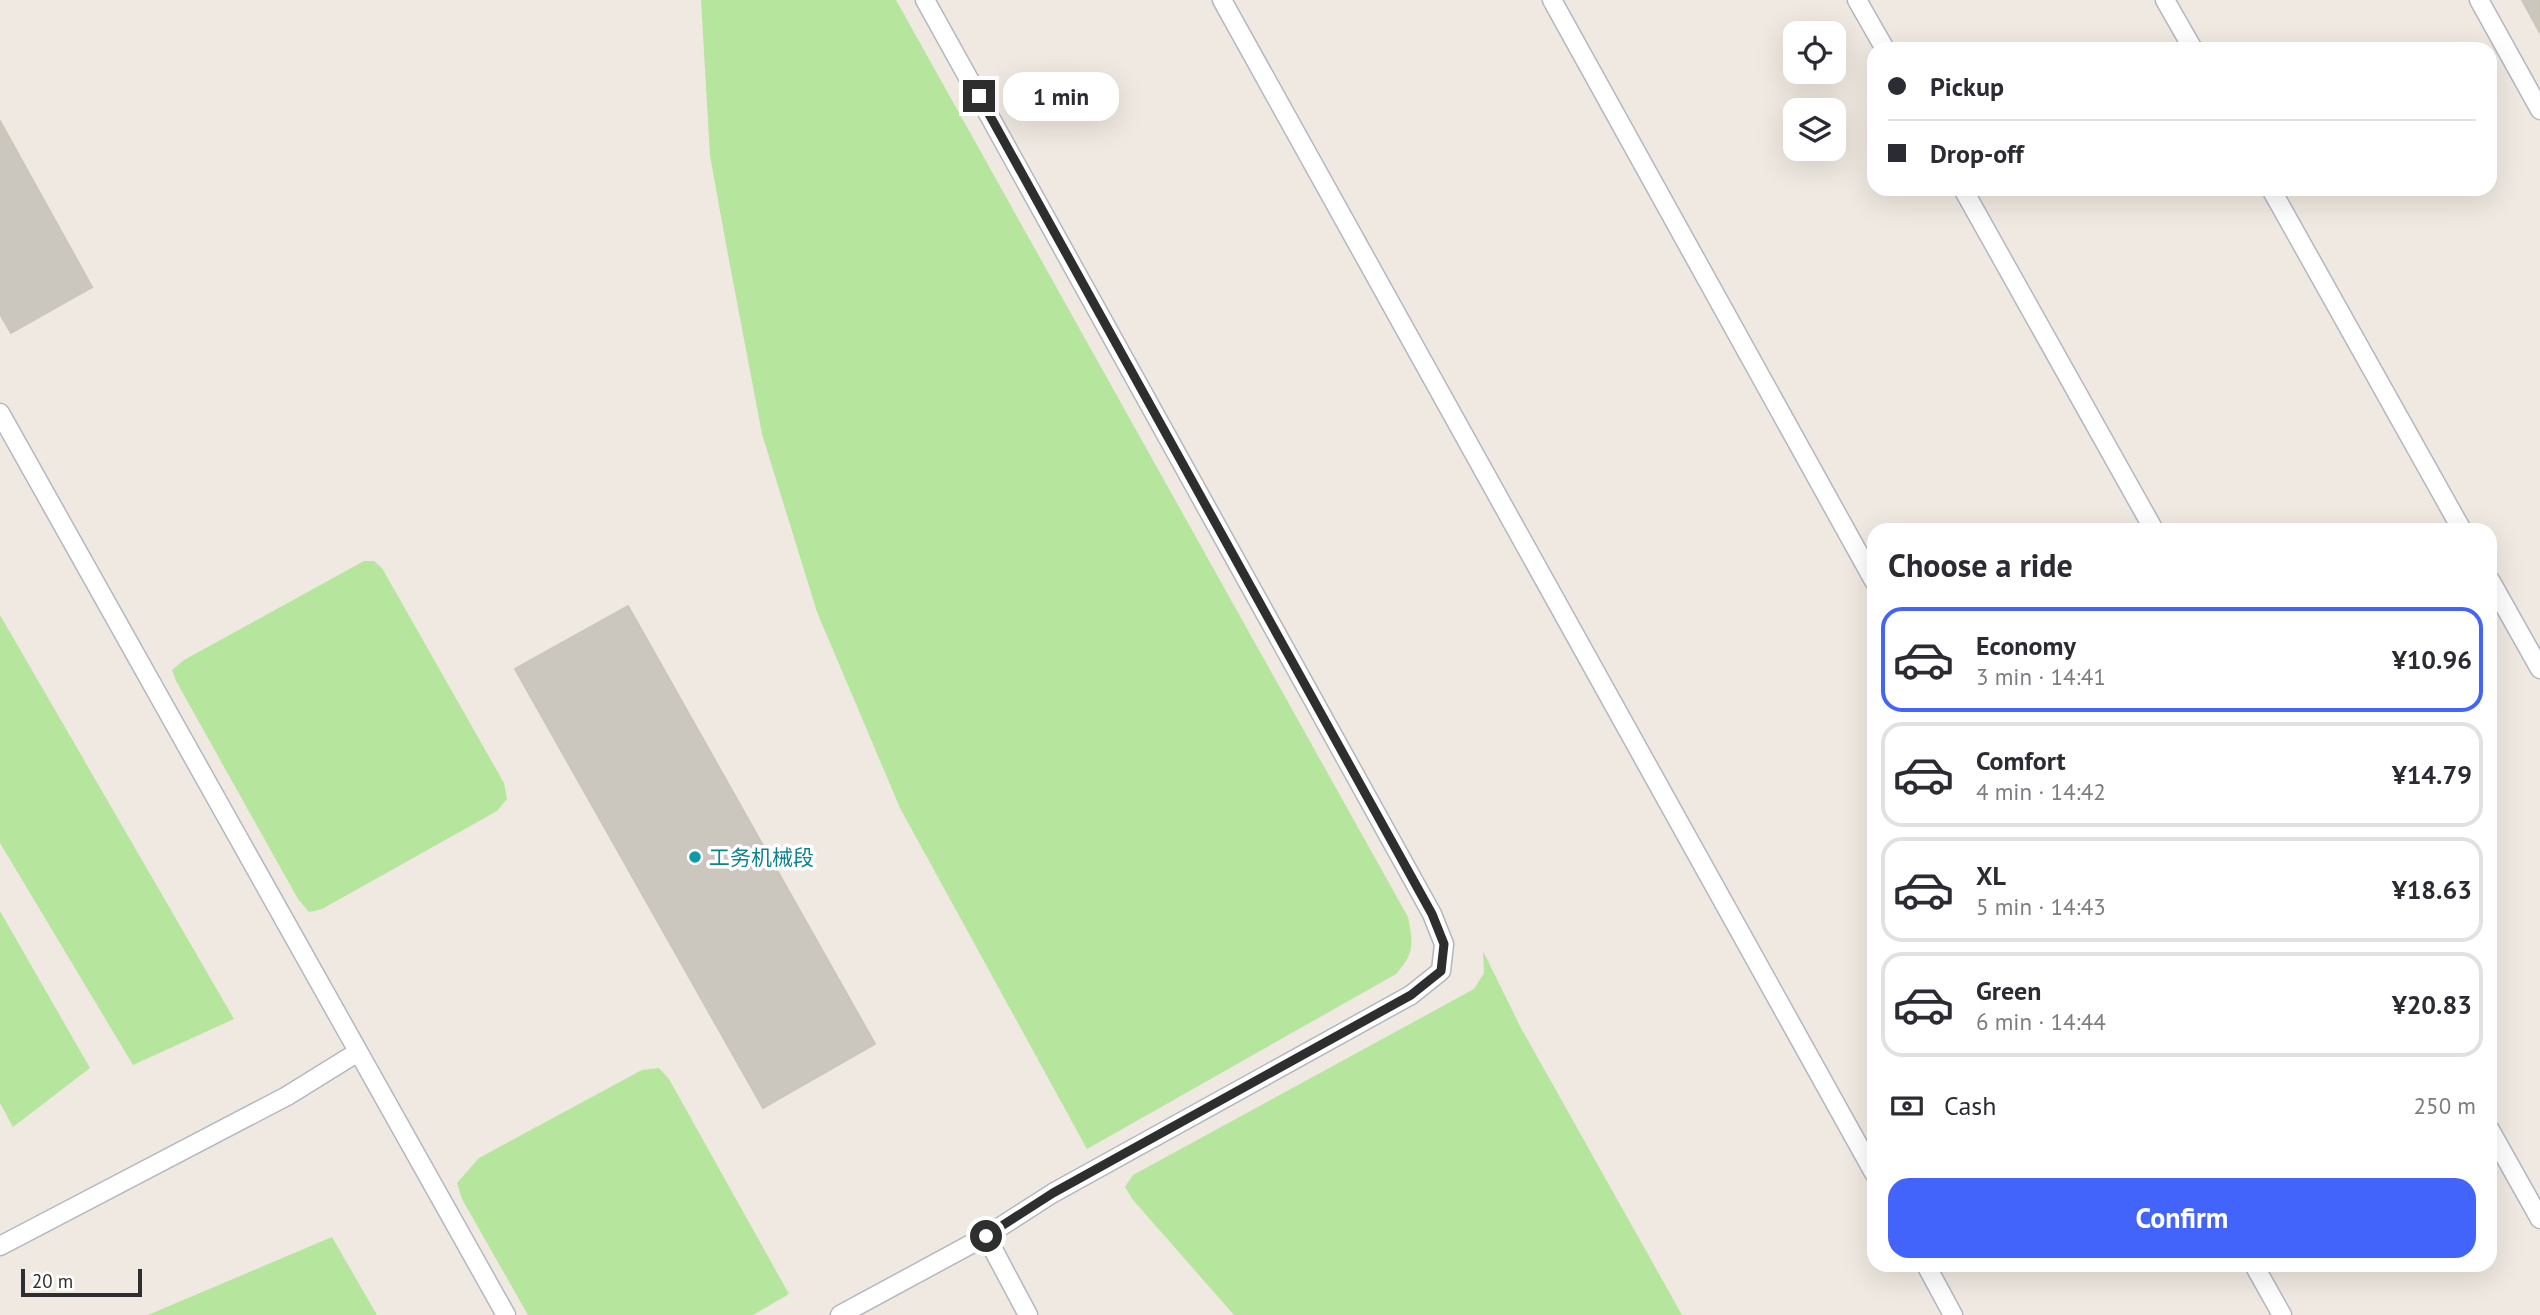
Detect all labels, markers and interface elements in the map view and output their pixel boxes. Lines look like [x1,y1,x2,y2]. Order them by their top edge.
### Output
map controls [1783,21,1846,161]
button: locate [1783,21,1846,84]
text: Pickup [1930,70,2004,103]
callout: 1 min [1004,72,1119,120]
route end [963,80,995,112]
text: 1 min [1033,82,1089,111]
button: layers [1783,98,1846,161]
text: Drop-off [1930,137,2024,170]
text: Choose a ride [1888,544,2073,586]
icon: car [1892,628,1955,691]
text: Economy [1976,629,2076,662]
text: ¥10.96 [2392,643,2472,676]
text: 3 min · 14:41 [1976,662,2106,691]
icon: car [1892,743,1955,806]
text: Comfort [1976,744,2066,777]
text: ¥14.79 [2392,758,2472,791]
text: 4 min · 14:42 [1976,777,2106,806]
place label: 工务机械段 [709,844,814,871]
marker: 工务机械段 [687,849,703,865]
icon: car [1892,858,1955,921]
text: XL [1976,859,2006,892]
text: ¥18.63 [2392,873,2472,906]
text: 5 min · 14:43 [1976,892,2106,921]
icon: car [1892,973,1955,1036]
text: Green [1976,974,2041,1007]
text: ¥20.83 [2392,988,2472,1021]
text: 6 min · 14:44 [1976,1007,2106,1036]
icon: cash [1888,1087,1926,1125]
text: Cash [1944,1089,1996,1122]
text: 250 m [2414,1091,2476,1120]
button: Confirm [1888,1178,2476,1258]
route start [970,1220,1002,1252]
scale bar [21,1266,142,1298]
text: 20 m [32,1269,73,1293]

